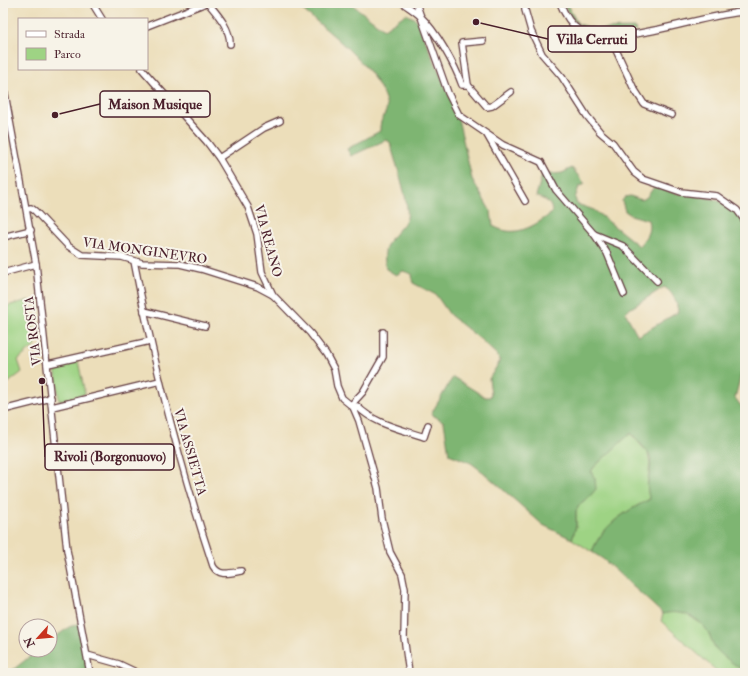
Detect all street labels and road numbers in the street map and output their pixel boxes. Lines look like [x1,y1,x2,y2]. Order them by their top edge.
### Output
street label: VIA REANO [251,203,285,279]
street label: VIA MONGINEVRO [82,234,208,268]
street label: VIA ROSTA [21,295,45,367]
street label: VIA ASSIETTA [170,406,210,498]

